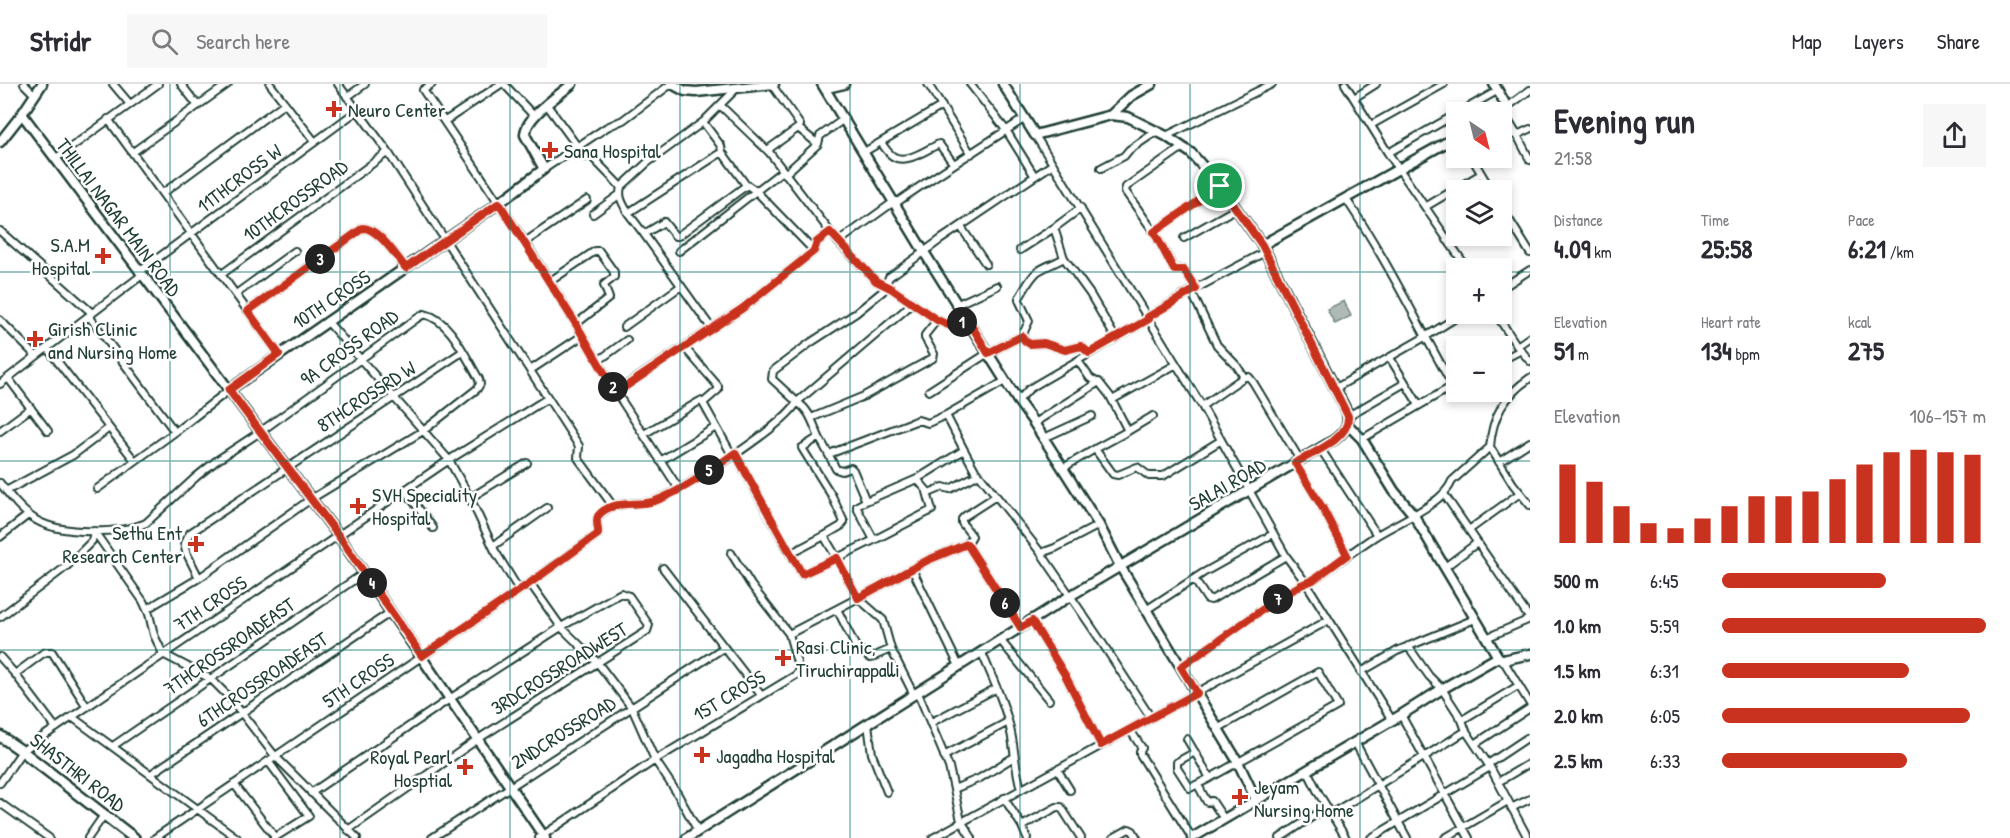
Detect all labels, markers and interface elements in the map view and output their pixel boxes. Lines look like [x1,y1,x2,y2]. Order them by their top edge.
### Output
search box [127,14,547,68]
text: Stridr [30,22,91,60]
icon: search [148,25,181,58]
text: Search here [196,26,290,56]
text: Map [1792,27,1821,56]
text: Layers [1854,27,1904,56]
text: Share [1937,27,1980,56]
place label: Neuro Center [348,96,446,123]
text: Evening run [1554,99,1695,143]
marker: Neuro Center [325,100,343,118]
north arrow [1446,102,1512,168]
map controls [1446,102,1512,402]
button: share [1923,104,1986,167]
street label: THILLAI NAGAR MAIN ROAD [50,132,188,302]
street label: 11THCROSS W [191,137,287,219]
place label: Sana Hospital [564,137,661,164]
marker: Sana Hospital [541,141,559,159]
text: 21:58 [1554,144,1592,171]
street label: 10THCROSSROAD [237,152,353,247]
pin [1194,160,1245,211]
icon: arrive [1203,169,1236,202]
button: layers [1446,180,1512,246]
text: Distance [1554,209,1603,231]
text: Time [1701,209,1729,231]
text: Pace [1848,209,1875,231]
place label: S.A.M Hospital [32,231,91,281]
text: 4.09 [1554,231,1591,266]
text: 25:58 [1701,231,1752,266]
text: 6:21 [1848,231,1886,266]
text: km [1591,241,1612,263]
text: /km [1886,241,1914,263]
pin: 3 [305,244,335,274]
marker: S.A.M Hospital [94,247,112,265]
text: 3 [316,248,324,270]
button: + [1446,258,1512,324]
street label: 10TH CROSS [287,263,375,335]
street label: 9A CROSS ROAD [294,302,404,392]
pin: 1 [947,307,977,337]
text: 1 [959,311,965,333]
text: Elevation [1554,311,1607,333]
text: Heart rate [1701,311,1761,333]
text: kcal [1848,311,1871,333]
place label: Girish Clinic and Nursing Home [48,315,177,365]
marker: Girish Clinic and Nursing Home [26,330,44,348]
text: 51 [1554,333,1574,368]
text: 134 [1701,333,1732,368]
text: 275 [1848,333,1884,368]
button: − [1446,336,1512,402]
text: m [1574,343,1589,365]
text: bpm [1732,343,1760,365]
street label: 8THCROSSRD W [312,354,421,438]
pin: 2 [598,372,628,402]
text: 2 [609,376,617,398]
text: Elevation [1554,402,1620,429]
text: 106–157 m [1910,402,1986,429]
street label: SALAI ROAD [1183,451,1271,517]
pin: 5 [694,455,724,485]
text: 5 [706,459,712,481]
place label: SVH Speciality Hospital [372,481,477,531]
marker: SVH Speciality Hospital [349,497,367,515]
place label: Sethu Ent Research Center [63,519,183,569]
marker: Sethu Ent Research Center [187,535,205,553]
text: 500 m [1554,567,1599,594]
text: 6:45 [1650,567,1679,594]
pin: 4 [357,568,387,598]
street label: 7TH CROSS [168,569,252,637]
text: 4 [369,572,375,594]
pin: 7 [1263,584,1293,614]
pin: 6 [990,588,1020,618]
text: 7 [1274,588,1282,610]
street label: 7THCROSSROADEAST [158,590,301,701]
text: 6 [1002,592,1008,614]
text: 1.0 km [1554,612,1601,639]
text: 5:59 [1650,612,1679,639]
street label: 3RDCROSSROADWEST [486,615,633,721]
street label: 6THCROSSROADEAST [191,625,333,733]
place label: Rasi Clinic, Tiruchirappalli [796,633,900,683]
street label: 5TH CROSS [317,646,399,714]
marker: Rasi Clinic, Tiruchirappalli [774,649,792,667]
text: 1.5 km [1554,657,1601,684]
text: 6:31 [1650,657,1679,684]
street label: 1ST CROSS [688,663,770,727]
street label: 2NDCROSSROAD [506,689,621,775]
text: 2.0 km [1554,702,1603,729]
text: 6:05 [1650,702,1680,729]
street label: SHASTHRI ROAD [25,726,132,818]
place label: Jagadha Hospital [716,742,835,769]
place label: Royal Pearl Hosptial [370,743,453,793]
marker: Jagadha Hospital [693,746,711,764]
text: 2.5 km [1554,747,1603,774]
text: 6:33 [1650,747,1681,774]
marker: Royal Pearl Hosptial [456,758,474,776]
place label: Jeyam Nursing Home [1254,773,1354,823]
marker: Jeyam Nursing Home [1231,788,1249,806]

